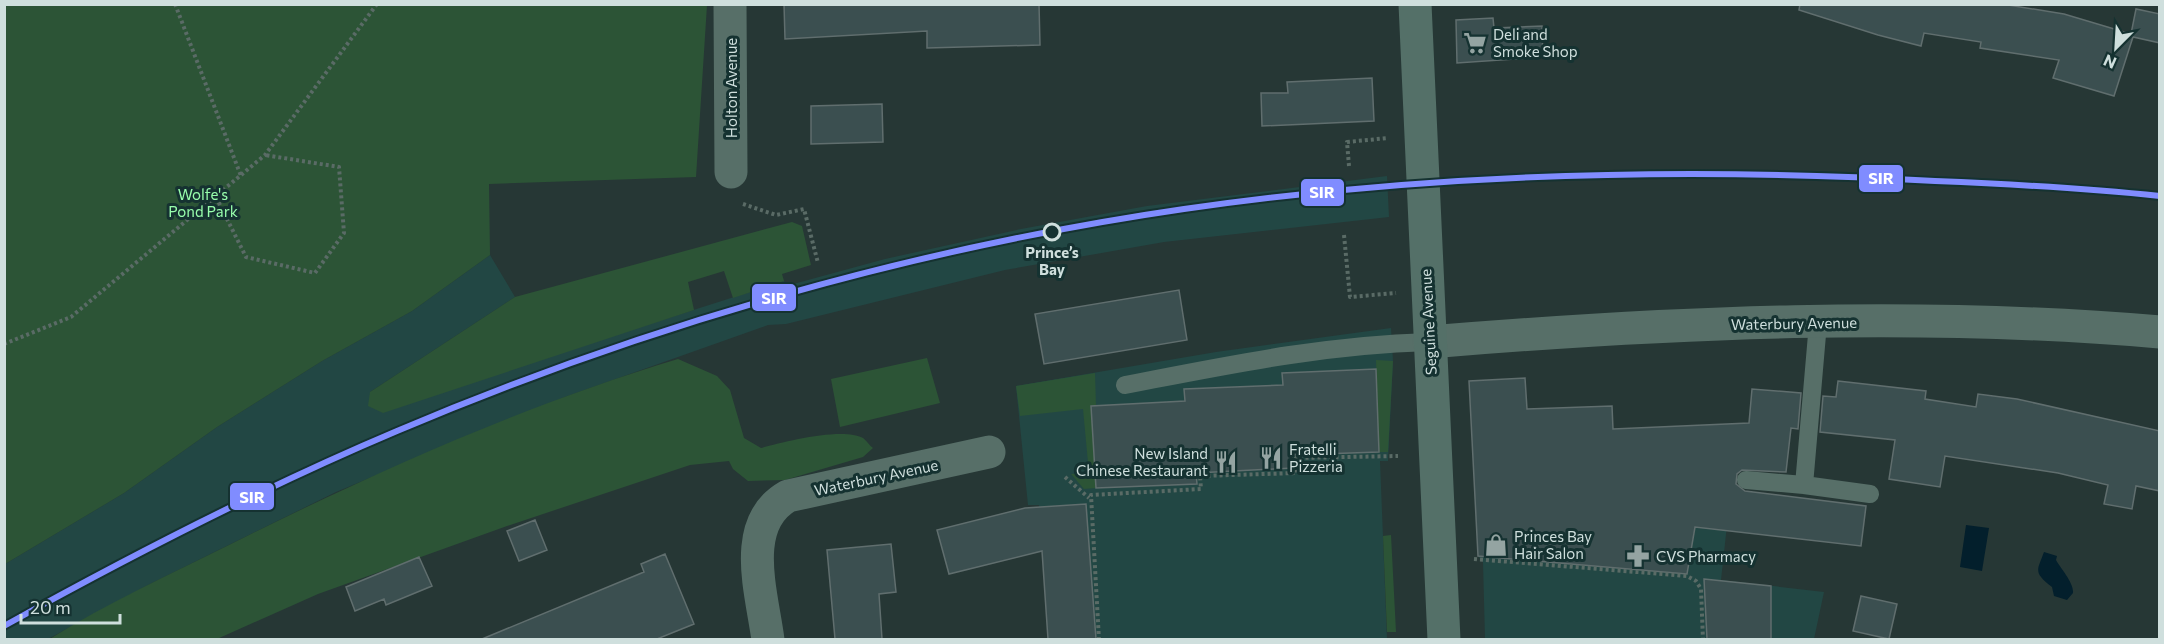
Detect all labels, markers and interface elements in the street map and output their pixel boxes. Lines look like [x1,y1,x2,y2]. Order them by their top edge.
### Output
north arrow [2086,18,2146,78]
place label: Deli and Smoke Shop [1493,25,1578,60]
supermarket icon: Deli and Smoke Shop [1462,30,1488,56]
street label: Holton Avenue [722,38,740,138]
text: N [2100,51,2119,73]
line badge: SIR [1858,164,1904,193]
text: SIR [1868,168,1894,187]
line badge: SIR [1300,178,1345,207]
text: SIR [1309,182,1335,201]
park label: Wolfe's Pond Park [168,185,238,220]
marker: Prince’s Bay [1043,223,1061,241]
place label: Prince’s Bay [1025,243,1079,278]
street label: Seguine Avenue [1416,268,1440,376]
line badge: SIR [751,283,797,312]
text: SIR [761,288,787,307]
street label: Waterbury Avenue [1731,313,1857,333]
place label: Fratelli Pizzeria [1289,440,1343,475]
place label: New Island Chinese Restaurant [1076,444,1208,479]
restaurant icon: Fratelli Pizzeria [1258,445,1284,471]
restaurant icon: New Island Chinese Restaurant [1213,449,1239,475]
street label: Waterbury Avenue [812,455,940,499]
line badge: SIR [229,482,275,511]
text: SIR [239,487,265,506]
place label: Princes Bay Hair Salon [1514,527,1592,562]
shop icon: Princes Bay Hair Salon [1483,532,1509,558]
pharmacy icon: CVS Pharmacy [1625,543,1651,569]
place label: CVS Pharmacy [1656,547,1756,565]
scale bar [21,587,120,625]
text: 20 m [30,596,71,618]

